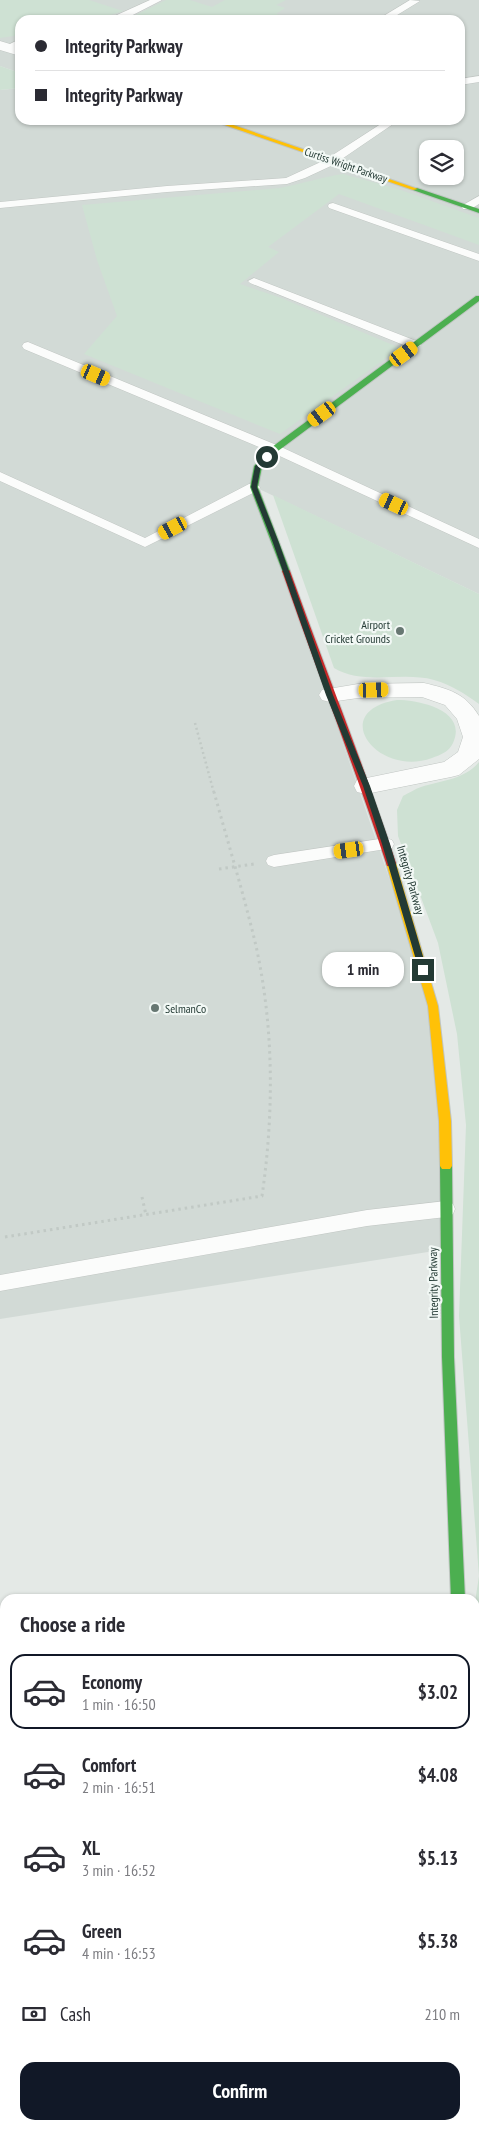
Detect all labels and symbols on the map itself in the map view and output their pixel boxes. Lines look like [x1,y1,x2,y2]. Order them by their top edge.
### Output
street label: Curtiss Wright Parkway [303,144,390,186]
car [387,339,420,369]
car [79,362,112,388]
car [305,399,338,429]
route start [256,446,278,468]
car [377,491,410,517]
car [156,514,189,542]
place label: Airport Cricket Grounds [325,617,391,646]
marker: Airport Cricket Grounds [394,625,406,637]
car [358,682,389,698]
car [333,840,364,860]
street label: Integrity Parkway [394,844,428,917]
callout: 1 min [323,952,406,988]
route end [412,959,434,981]
place label: SelmanCo [165,1001,206,1016]
marker: SelmanCo [149,1002,161,1014]
street label: Integrity Parkway [425,1247,441,1319]

